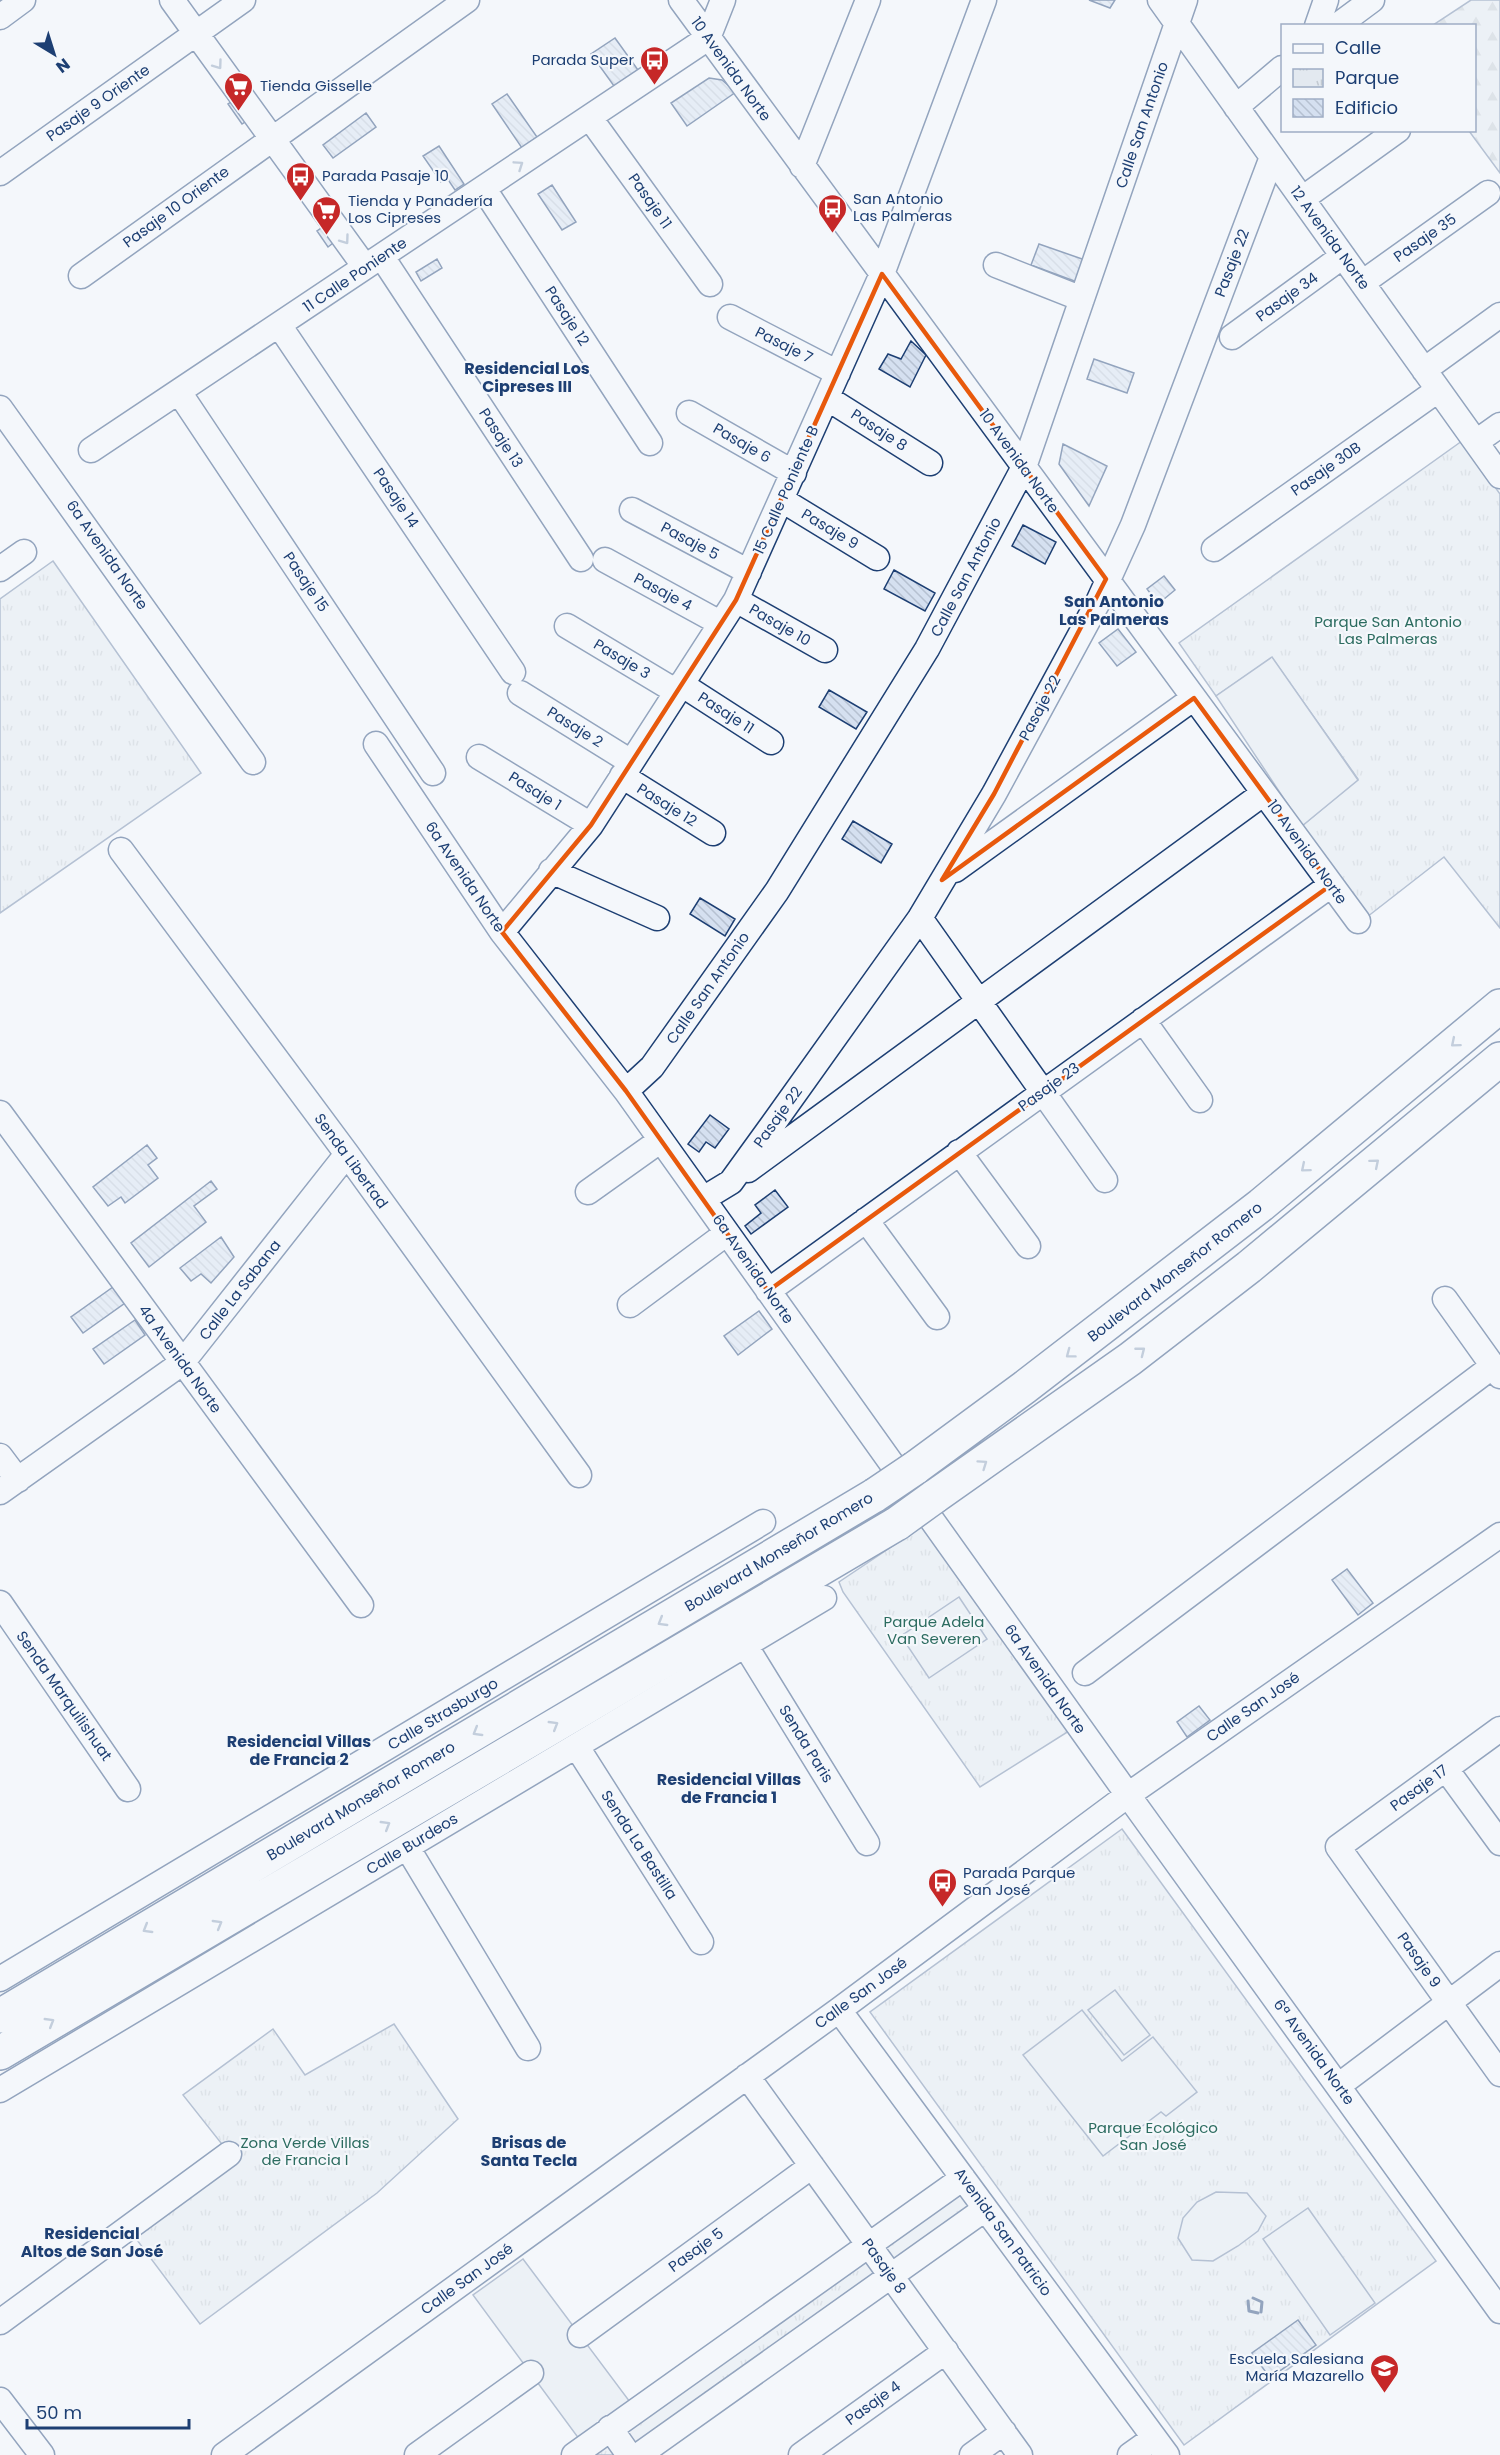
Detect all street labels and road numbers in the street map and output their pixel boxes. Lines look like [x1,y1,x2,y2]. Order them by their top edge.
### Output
street label: 10 Avenida Norte [686,12,776,125]
street label: Pasaje 9 Oriente [42,59,154,146]
street label: Calle San Antonio [1110,59,1173,191]
street label: Pasaje 10 Oriente [118,161,233,252]
street label: Pasaje 11 [624,169,677,233]
street label: 12 Avenida Norte [1286,182,1375,294]
street label: Pasaje 35 [1389,208,1460,267]
street label: Pasaje 22 [1209,226,1254,300]
street label: 11 Calle Poniente [299,232,411,317]
street label: Pasaje 34 [1251,267,1322,326]
street label: Pasaje 12 [540,282,595,350]
street label: Pasaje 7 [752,321,817,368]
street label: Pasaje 13 [474,404,529,472]
street label: Pasaje 8 [847,404,912,456]
street label: 10 Avenida Norte [974,404,1064,517]
street label: Pasaje 6 [710,418,775,468]
street label: 15 Calle Poniente B [748,422,823,558]
street label: Pasaje 30B [1286,437,1365,501]
street label: Pasaje 14 [369,464,424,532]
street label: 6a Avenida Norte [62,496,153,614]
street label: Pasaje 9 [798,503,863,554]
street label: Calle San Antonio [925,513,1006,640]
street label: Pasaje 5 [657,516,723,565]
street label: Pasaje 15 [279,548,334,616]
street label: Pasaje 4 [630,567,696,616]
street label: Pasaje 10 [746,598,815,651]
street label: Pasaje 3 [590,633,655,684]
street label: Pasaje 22 [1014,671,1066,744]
street label: Pasaje 11 [694,687,759,739]
street label: Pasaje 2 [543,701,607,752]
street label: Pasaje 1 [505,766,566,815]
street label: Pasaje 12 [633,778,701,831]
street label: 10 Avenida Norte [1262,795,1352,908]
street label: 6a Avenida Norte [420,817,510,936]
street label: Calle San Antonio [661,927,754,1048]
street label: Pasaje 23 [1014,1057,1084,1116]
street label: Pasaje 22 [748,1082,807,1152]
street label: Senda Libertad [310,1109,393,1213]
street label: Boulevard Monseñor Romero [1083,1197,1266,1346]
street label: 6a Avenida Norte [708,1210,799,1328]
street label: Calle La Sabana [194,1235,285,1344]
street label: 4a Avenida Norte [134,1300,227,1417]
street label: Boulevard Monseñor Romero [681,1487,877,1616]
street label: 6a Avenida Norte [1000,1620,1091,1738]
street label: Senda Marquilishuat [12,1627,117,1765]
street label: Calle San José [1202,1667,1304,1747]
street label: Calle Strasburgo [384,1672,502,1755]
street label: Senda Paris [774,1701,839,1787]
street label: Boulevard Monseñor Romero [263,1736,459,1865]
street label: Pasaje 17 [1386,1759,1452,1816]
street label: Senda La Bastilla [596,1786,683,1903]
street label: Calle Burdeos [362,1808,462,1879]
street label: Pasaje 9 [1393,1928,1446,1992]
street label: Calle San José [810,1952,911,2033]
street label: 6ª Avenida Norte [1269,1994,1360,2109]
street label: Avenida San Patricio [950,2163,1057,2300]
street label: Pasaje 5 [664,2223,727,2277]
street label: Pasaje 8 [857,2234,912,2297]
street label: Calle San José [416,2238,517,2319]
street label: Pasaje 4 [841,2376,904,2430]

